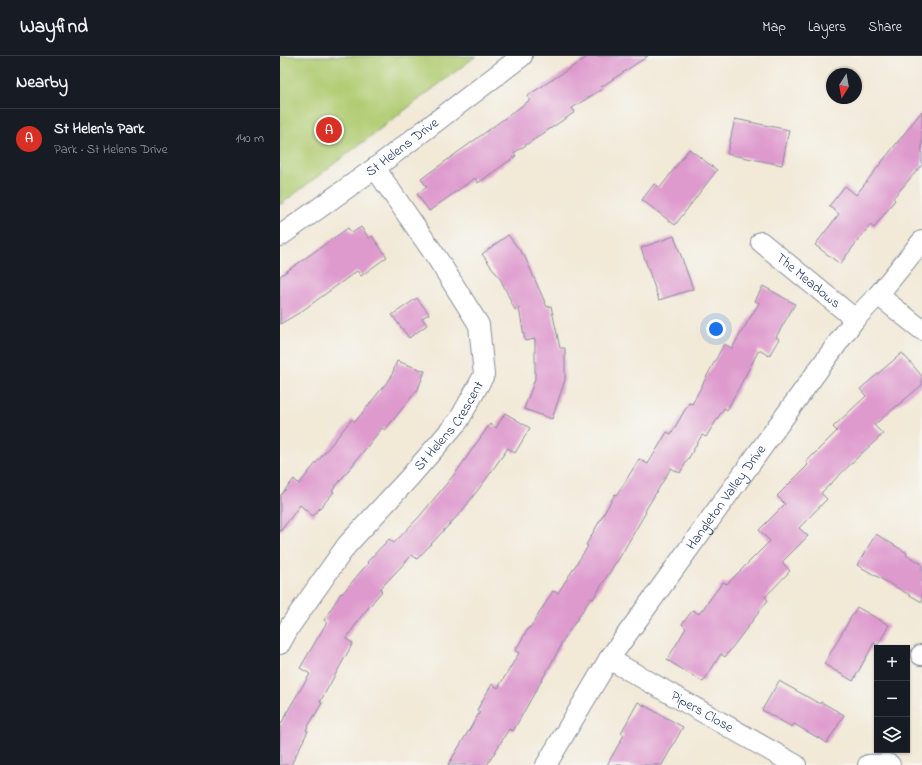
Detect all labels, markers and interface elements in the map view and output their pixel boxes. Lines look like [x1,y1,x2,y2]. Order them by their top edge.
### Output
text: Wayfind [20,14,88,41]
text: Map [762,17,786,38]
text: Layers [808,17,846,38]
text: Share [868,17,902,38]
north arrow [826,68,862,104]
text: Nearby [16,70,68,95]
street label: St Helens Drive [361,112,444,182]
pin: A [316,115,342,145]
text: St Helen's Park [54,118,145,140]
text: A [25,129,33,148]
text: 140 m [236,129,264,148]
text: Park · St Helens Drive [54,140,168,159]
street label: The Meadows [771,248,845,314]
your location [706,319,726,339]
street label: St Helens Crescent [409,377,489,475]
street label: Hangleton Valley Drive [681,440,772,554]
map controls [874,645,910,753]
button: + [874,645,910,681]
button: − [874,681,910,717]
street label: Pipers Close [667,686,738,738]
button: layers [874,717,910,753]

